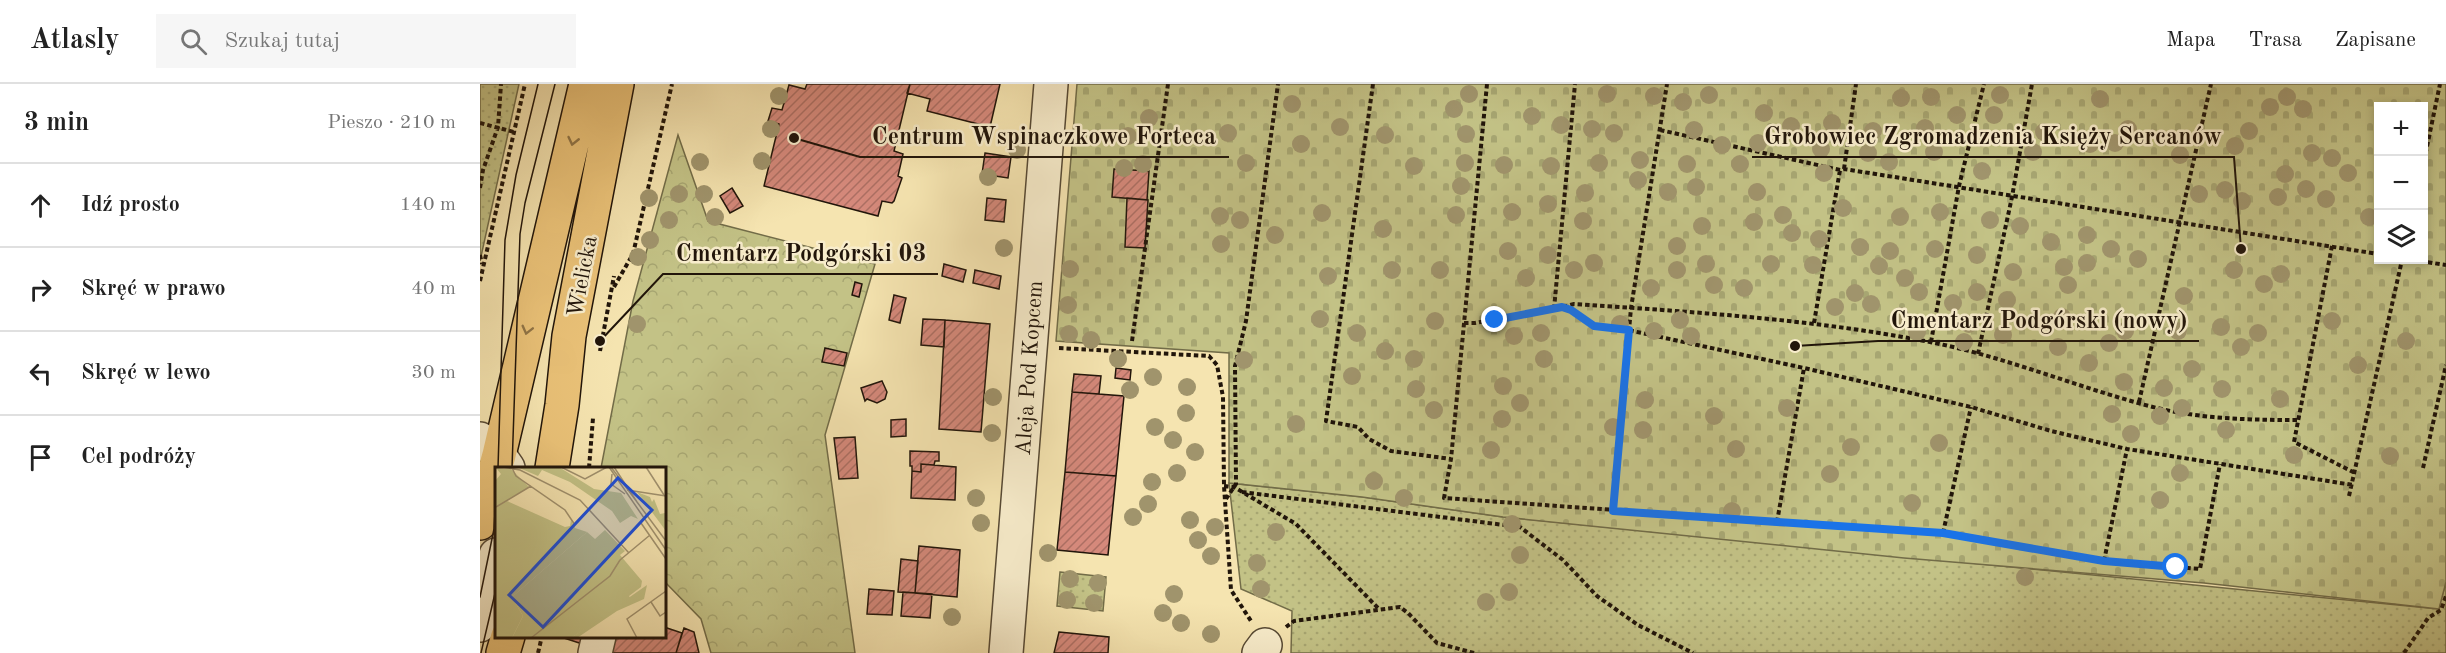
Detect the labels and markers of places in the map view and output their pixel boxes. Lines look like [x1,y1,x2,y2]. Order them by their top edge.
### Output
callout: Centrum Wspinaczkowe Forteca [860,115,1229,157]
callout: Grobowiec Zgromadzenia Księży Sercanów [1752,115,2234,157]
callout: Cmentarz Podgórski 03 [663,232,938,274]
callout: Cmentarz Podgórski (nowy) [1878,299,2199,341]

